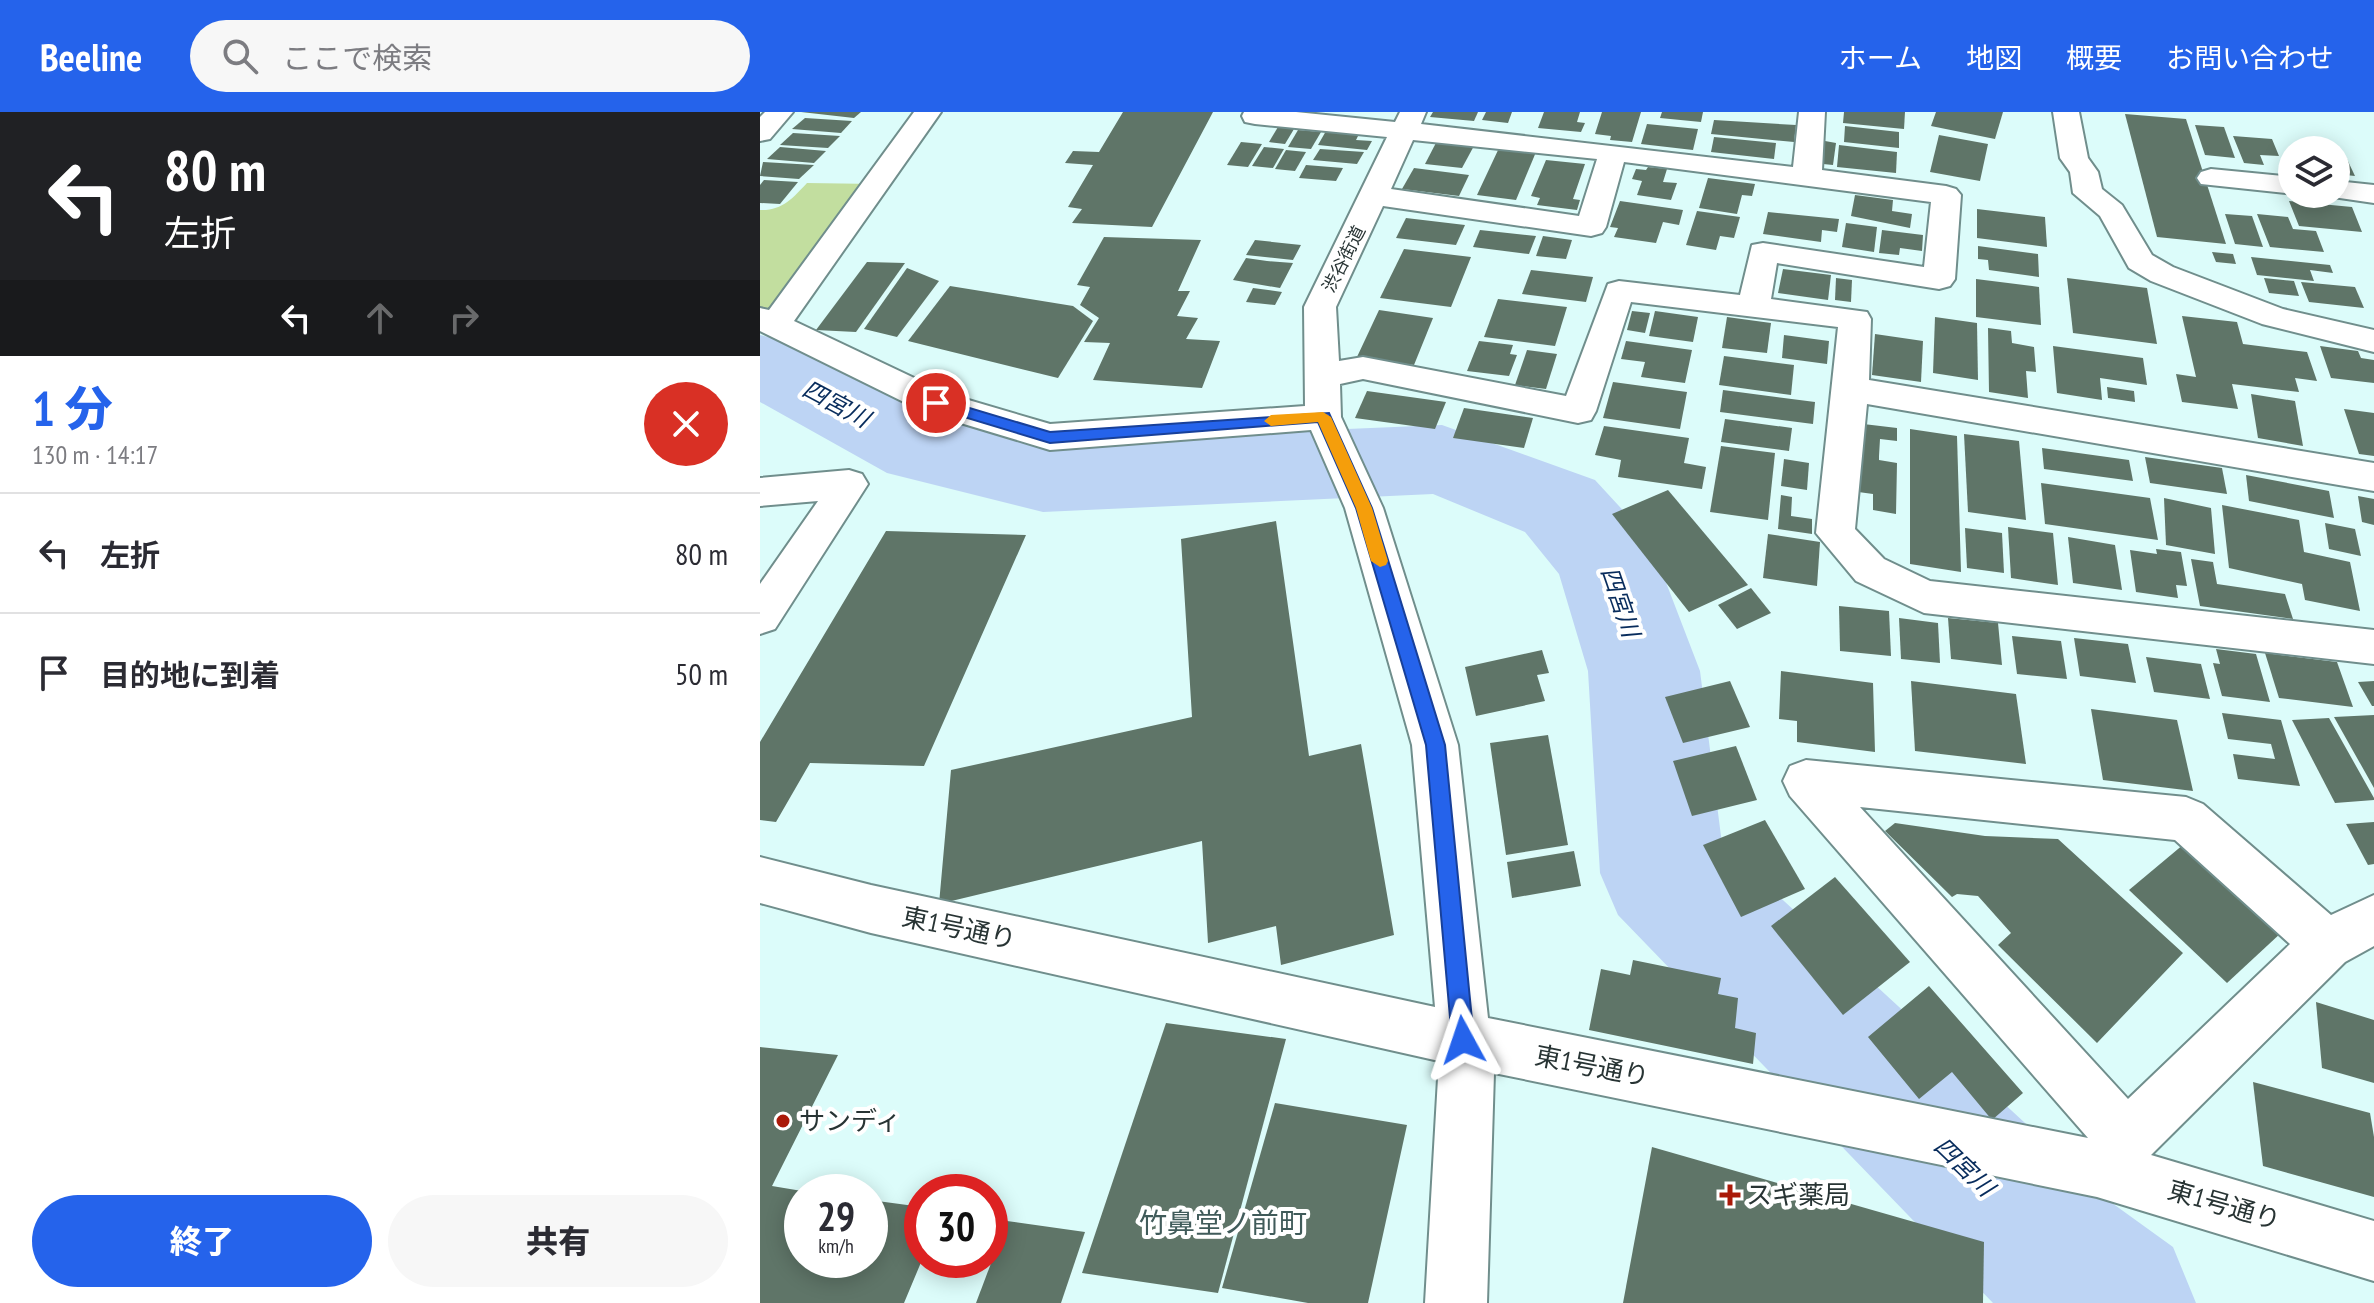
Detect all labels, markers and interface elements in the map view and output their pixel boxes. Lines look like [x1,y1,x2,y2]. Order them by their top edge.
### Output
search box [190,20,750,92]
text: Beeline [40,32,142,81]
icon: search [218,34,262,78]
text: ここで検索 [282,38,432,77]
text: ホーム [1839,39,1922,76]
text: 地図 [1966,39,2022,76]
text: 概要 [2066,39,2122,76]
text: お問い合わせ [2166,39,2334,76]
text: 80 m [164,134,266,206]
map controls [2278,136,2350,208]
button: layers [2278,136,2350,208]
icon: left [32,144,136,248]
text: 左折 [164,209,236,256]
street label: 渋谷街道 [1317,221,1370,296]
icon: left [274,296,318,340]
icon: ahead [358,296,402,340]
icon: right [442,296,486,340]
pin [902,369,970,437]
water label: 四宮川 [797,373,878,436]
text: 1 分 [32,377,113,439]
icon: arrive [914,381,958,425]
button: close [644,382,728,466]
text: 130 m · 14:17 [32,438,158,471]
icon: left [32,531,76,575]
text: 80 m [675,534,728,573]
text: 左折 [100,535,160,574]
water label: 四宮川 [1594,563,1648,644]
icon: arrive [32,651,76,695]
text: 50 m [675,654,728,693]
text: 目的地に到着 [100,655,280,694]
street label: 東1号通り [899,899,1019,956]
position arrow [1421,998,1505,1082]
street label: 東1号通り [1532,1038,1652,1093]
place label: サンディ [799,1104,901,1137]
marker: サンディ [774,1112,792,1130]
water label: 四宮川 [1928,1130,2003,1205]
street label: 東1号通り [2164,1173,2284,1236]
speed limit sign: 30 [904,1174,1008,1278]
place label: スギ薬局 [1746,1178,1850,1211]
marker: スギ薬局 [1721,1186,1739,1204]
text: 29 [817,1190,855,1242]
button: 終了 [32,1195,372,1287]
button: 共有 [388,1195,728,1287]
district label: 竹鼻堂ノ前町 [1139,1204,1307,1241]
text: km/h [818,1233,854,1259]

